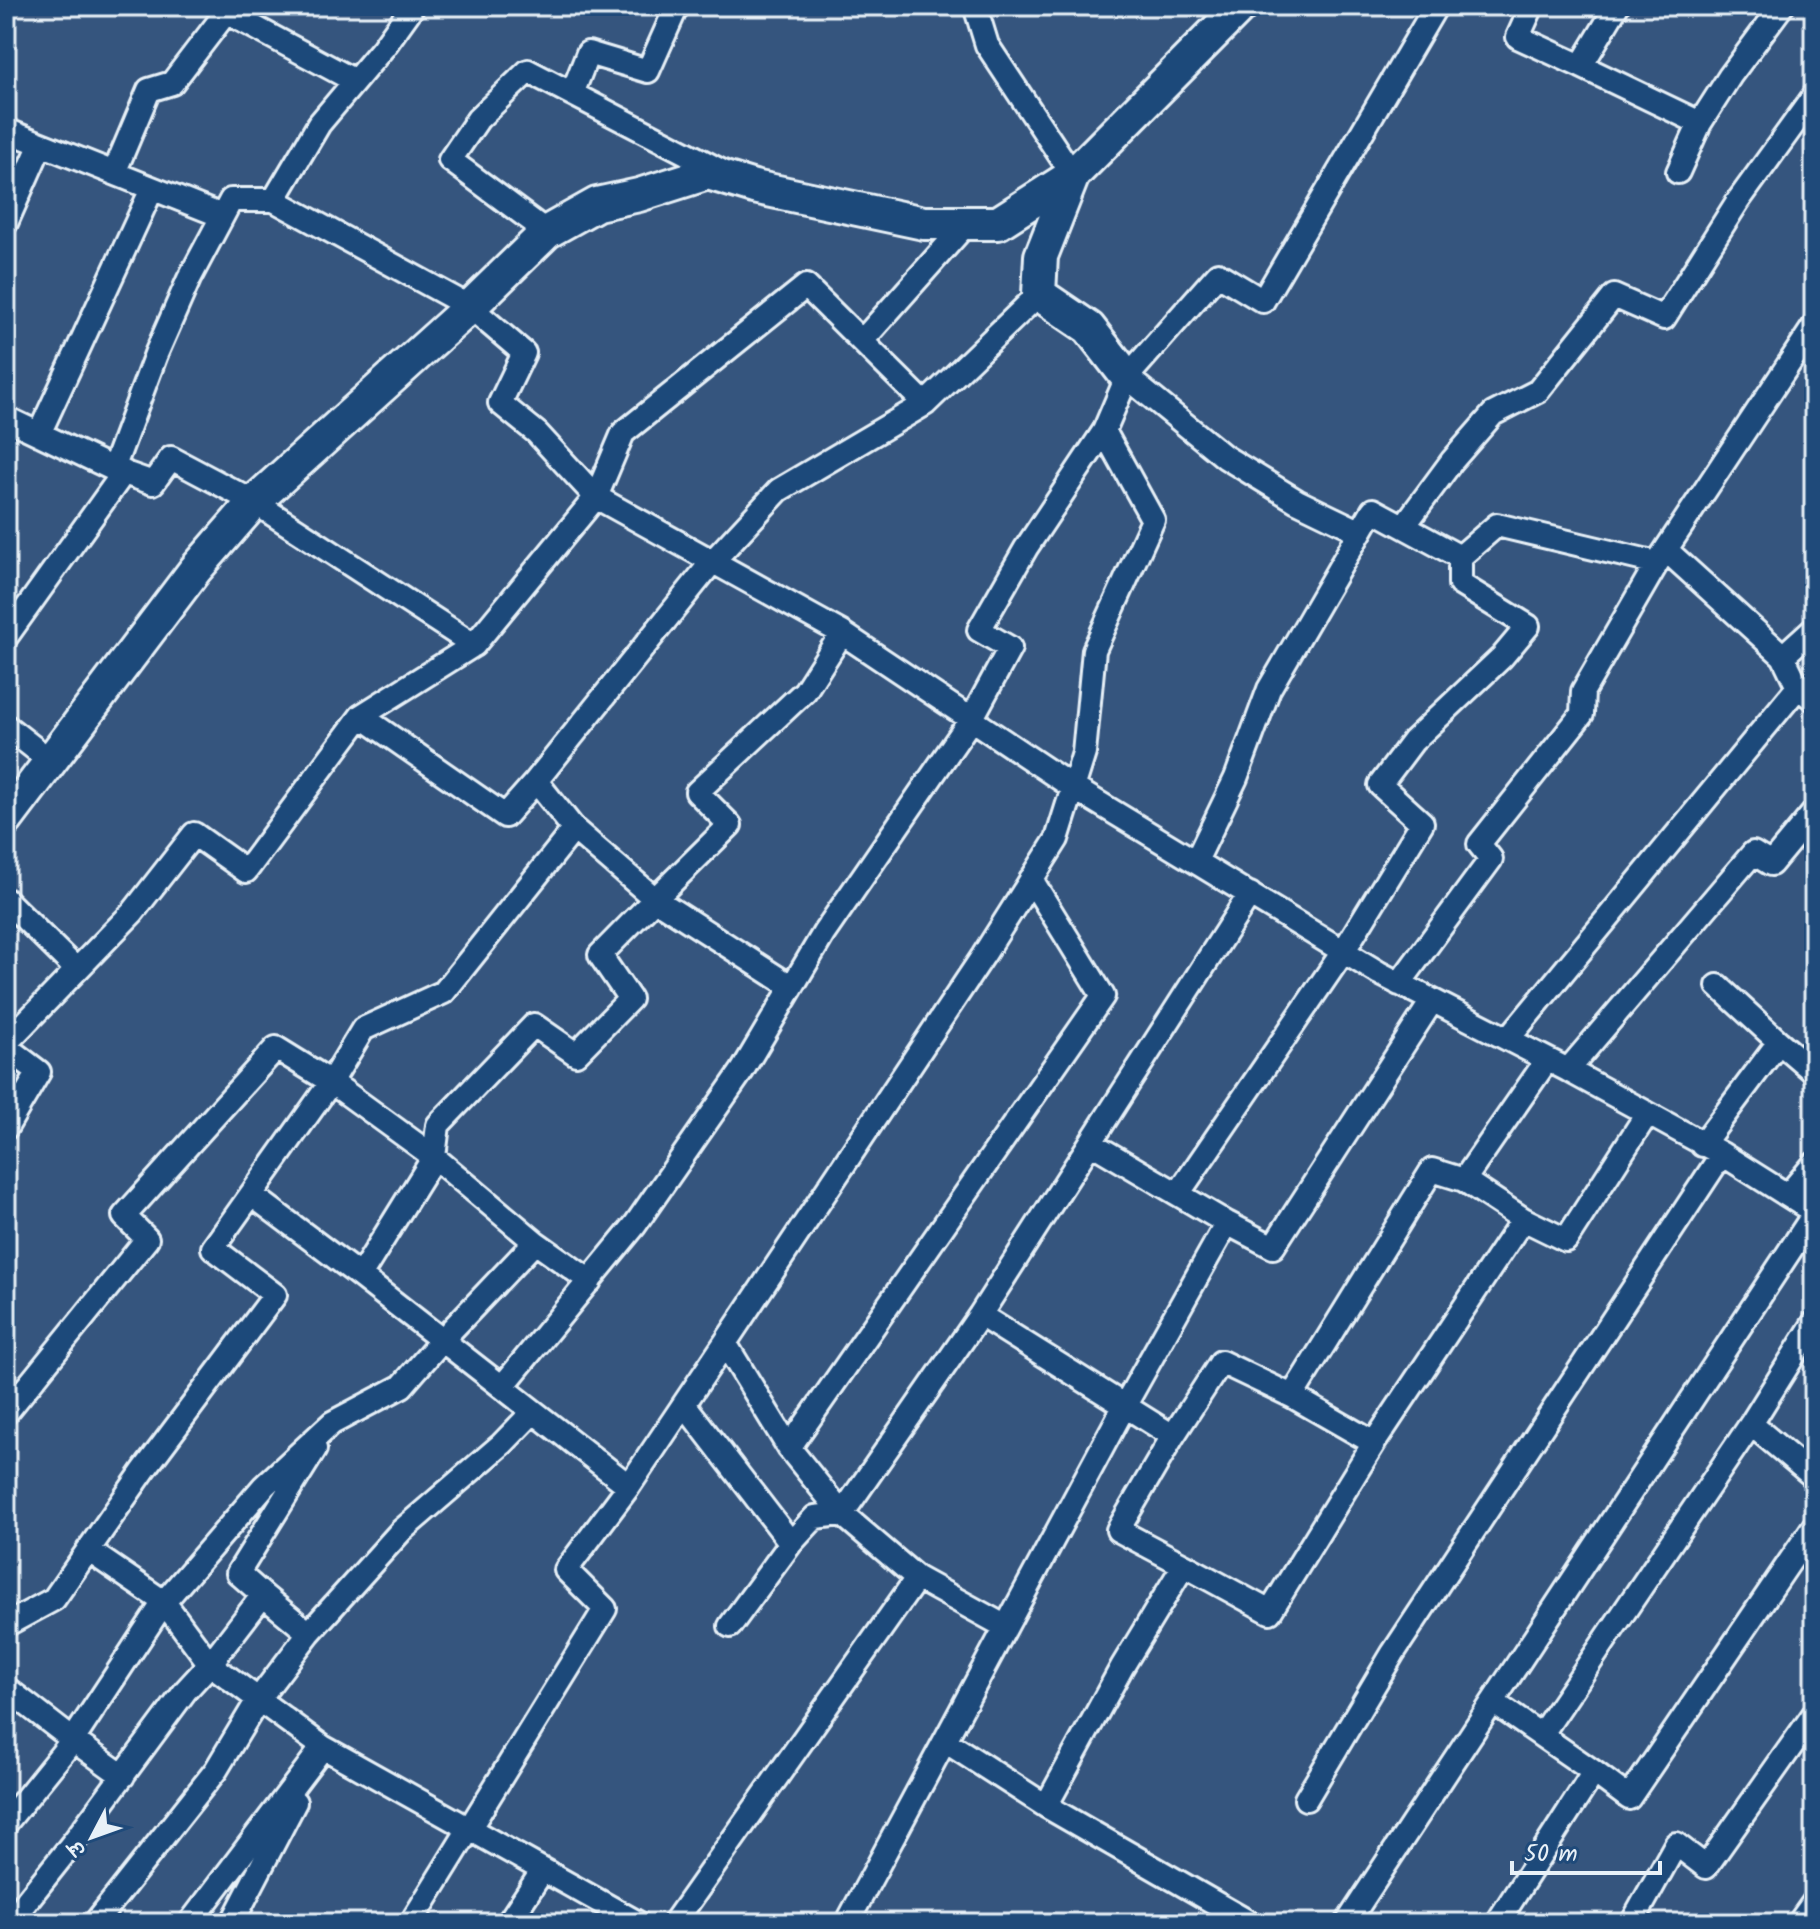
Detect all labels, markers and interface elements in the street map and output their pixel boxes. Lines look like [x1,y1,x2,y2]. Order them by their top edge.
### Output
north arrow [52,1797,132,1877]
scale bar [1512,1825,1660,1875]
text: उ [58,1829,97,1865]
text: 50 m [1524,1835,1578,1874]

